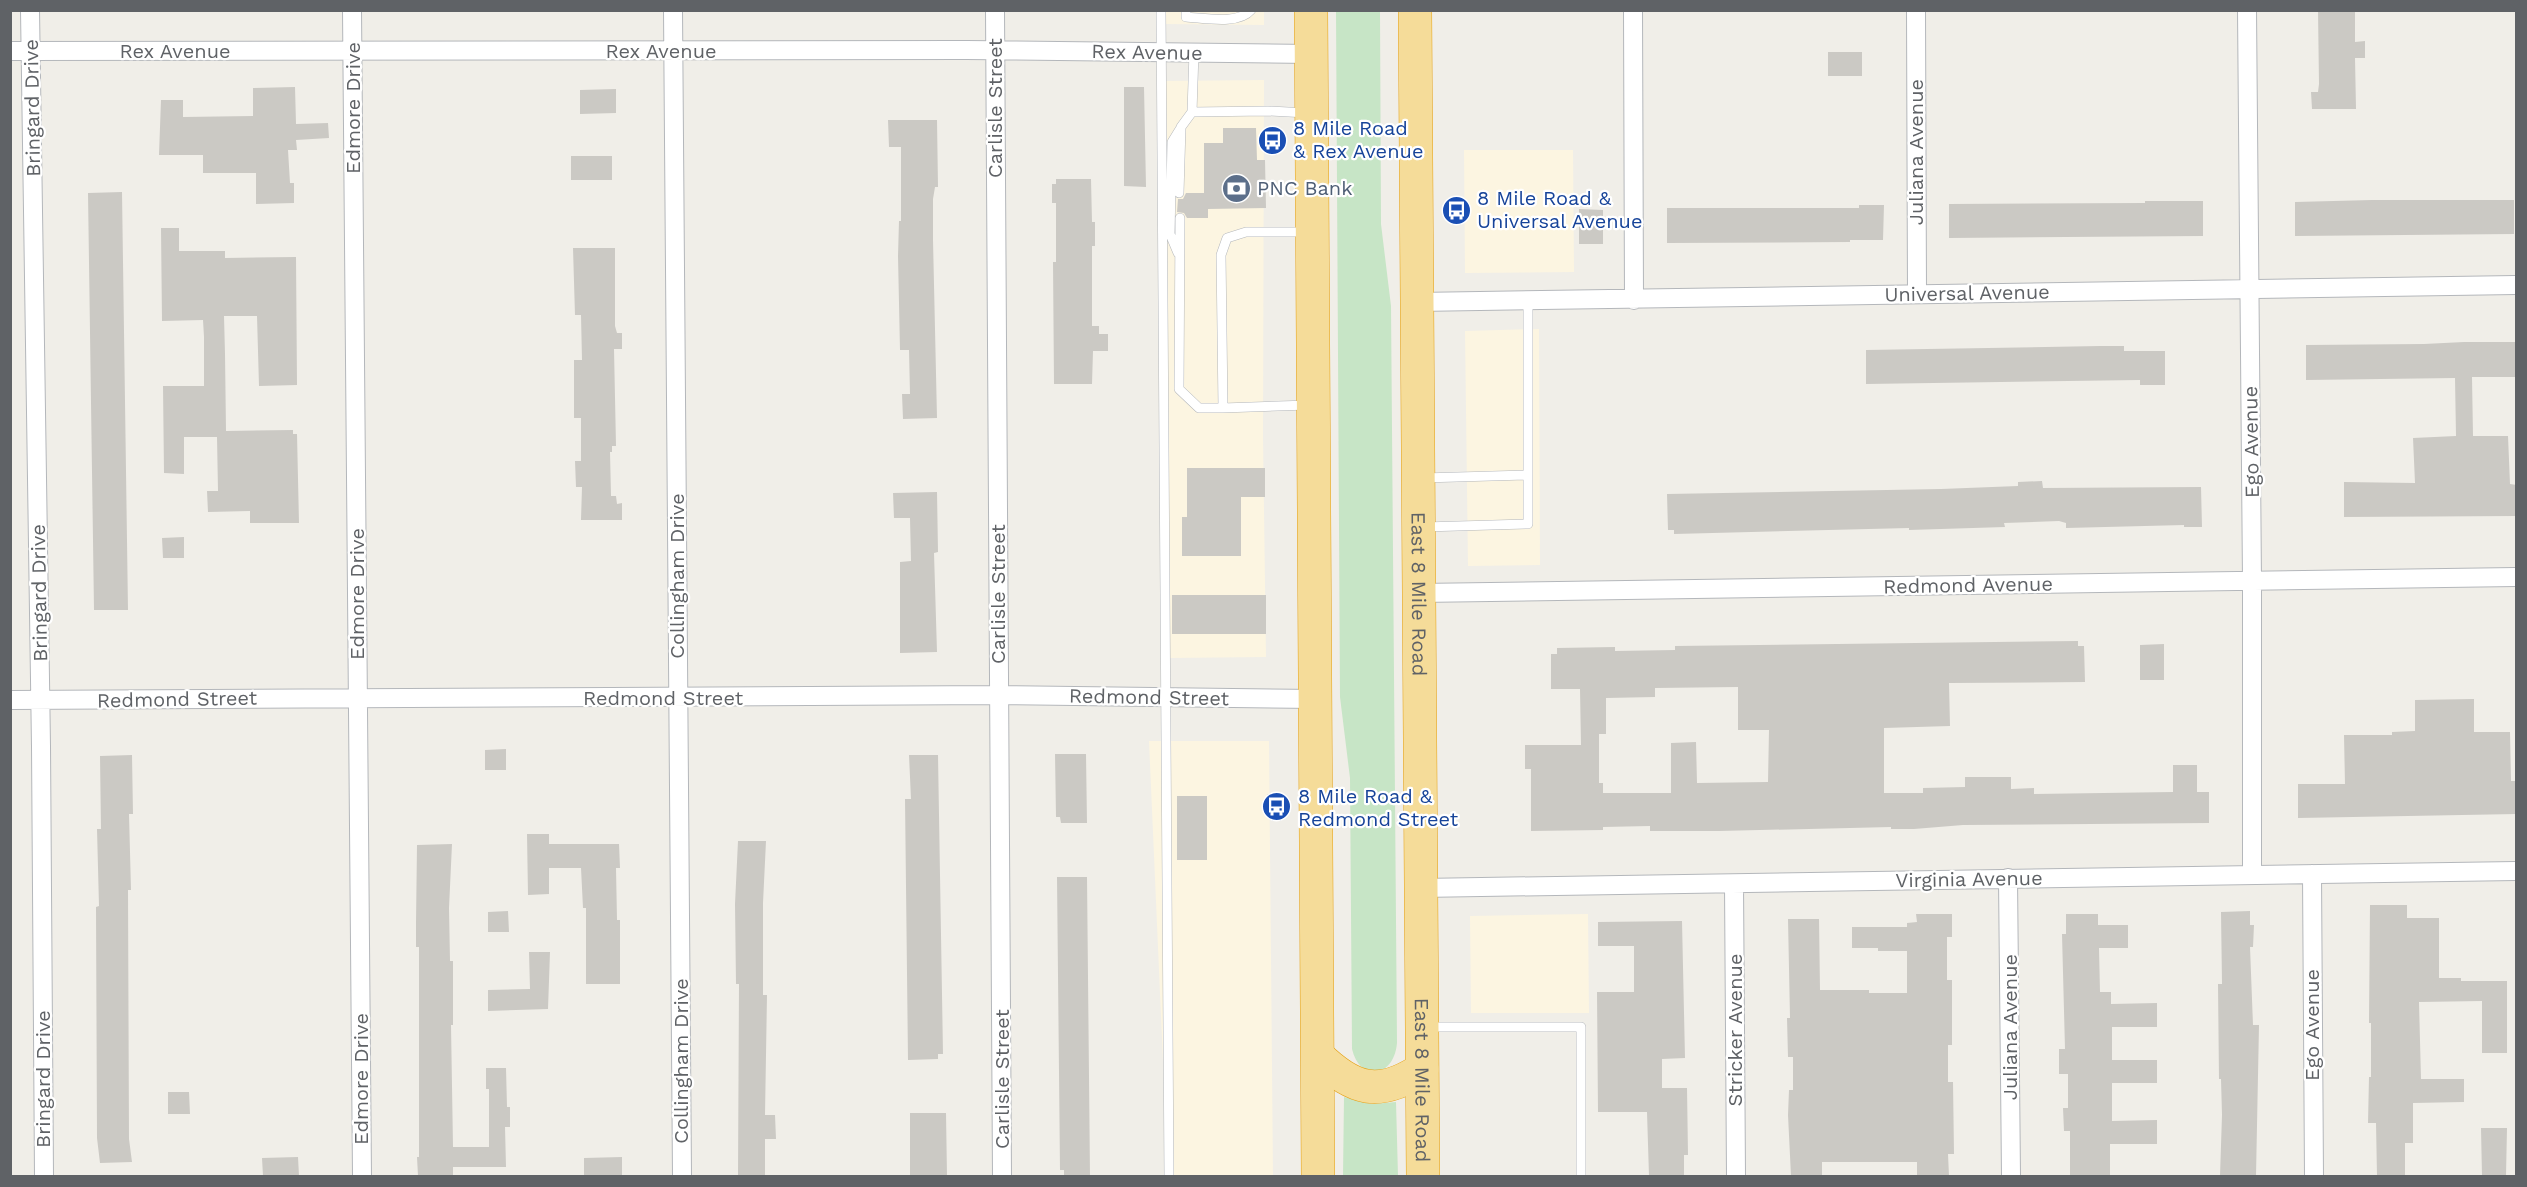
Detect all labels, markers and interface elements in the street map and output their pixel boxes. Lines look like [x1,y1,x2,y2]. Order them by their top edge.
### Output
street label: Carlisle Street [983,37,1007,178]
street label: Bringard Drive [19,39,45,177]
street label: Rex Avenue [119,39,231,63]
street label: Rex Avenue [605,39,717,63]
street label: Rex Avenue [1091,39,1203,65]
street label: Edmore Drive [341,42,365,174]
street label: Juliana Avenue [1904,79,1928,225]
place label: 8 Mile Road & Rex Avenue [1293,116,1423,163]
bus stop icon: 8 Mile Road & Rex Avenue [1256,124,1288,156]
bank icon: PNC Bank [1220,172,1252,204]
place label: PNC Bank [1257,176,1353,200]
place label: 8 Mile Road & Universal Avenue [1477,186,1642,233]
bus stop icon: 8 Mile Road & Universal Avenue [1440,194,1472,226]
street label: Universal Avenue [1884,280,2050,306]
street label: Ego Avenue [2238,386,2264,498]
street label: Collingham Drive [665,493,689,659]
street label: East 8 Mile Road [1406,512,1432,676]
street label: Carlisle Street [986,523,1010,664]
street label: Bringard Drive [26,524,52,662]
street label: Edmore Drive [345,528,369,660]
street label: Redmond Avenue [1883,572,2053,598]
street label: Redmond Street [1069,684,1230,710]
street label: Redmond Street [97,686,258,712]
street label: Redmond Street [583,686,744,710]
place label: 8 Mile Road & Redmond Street [1298,784,1459,831]
bus stop icon: 8 Mile Road & Redmond Street [1261,791,1293,823]
street label: Virginia Avenue [1895,866,2043,892]
street label: Stricker Avenue [1723,954,1747,1106]
street label: Juliana Avenue [1998,954,2022,1100]
street label: Ego Avenue [2300,969,2324,1081]
street label: Collingham Drive [669,978,693,1144]
street label: East 8 Mile Road [1410,998,1435,1162]
street label: Carlisle Street [990,1008,1014,1149]
street label: Bringard Drive [31,1010,55,1148]
street label: Edmore Drive [349,1013,373,1145]

